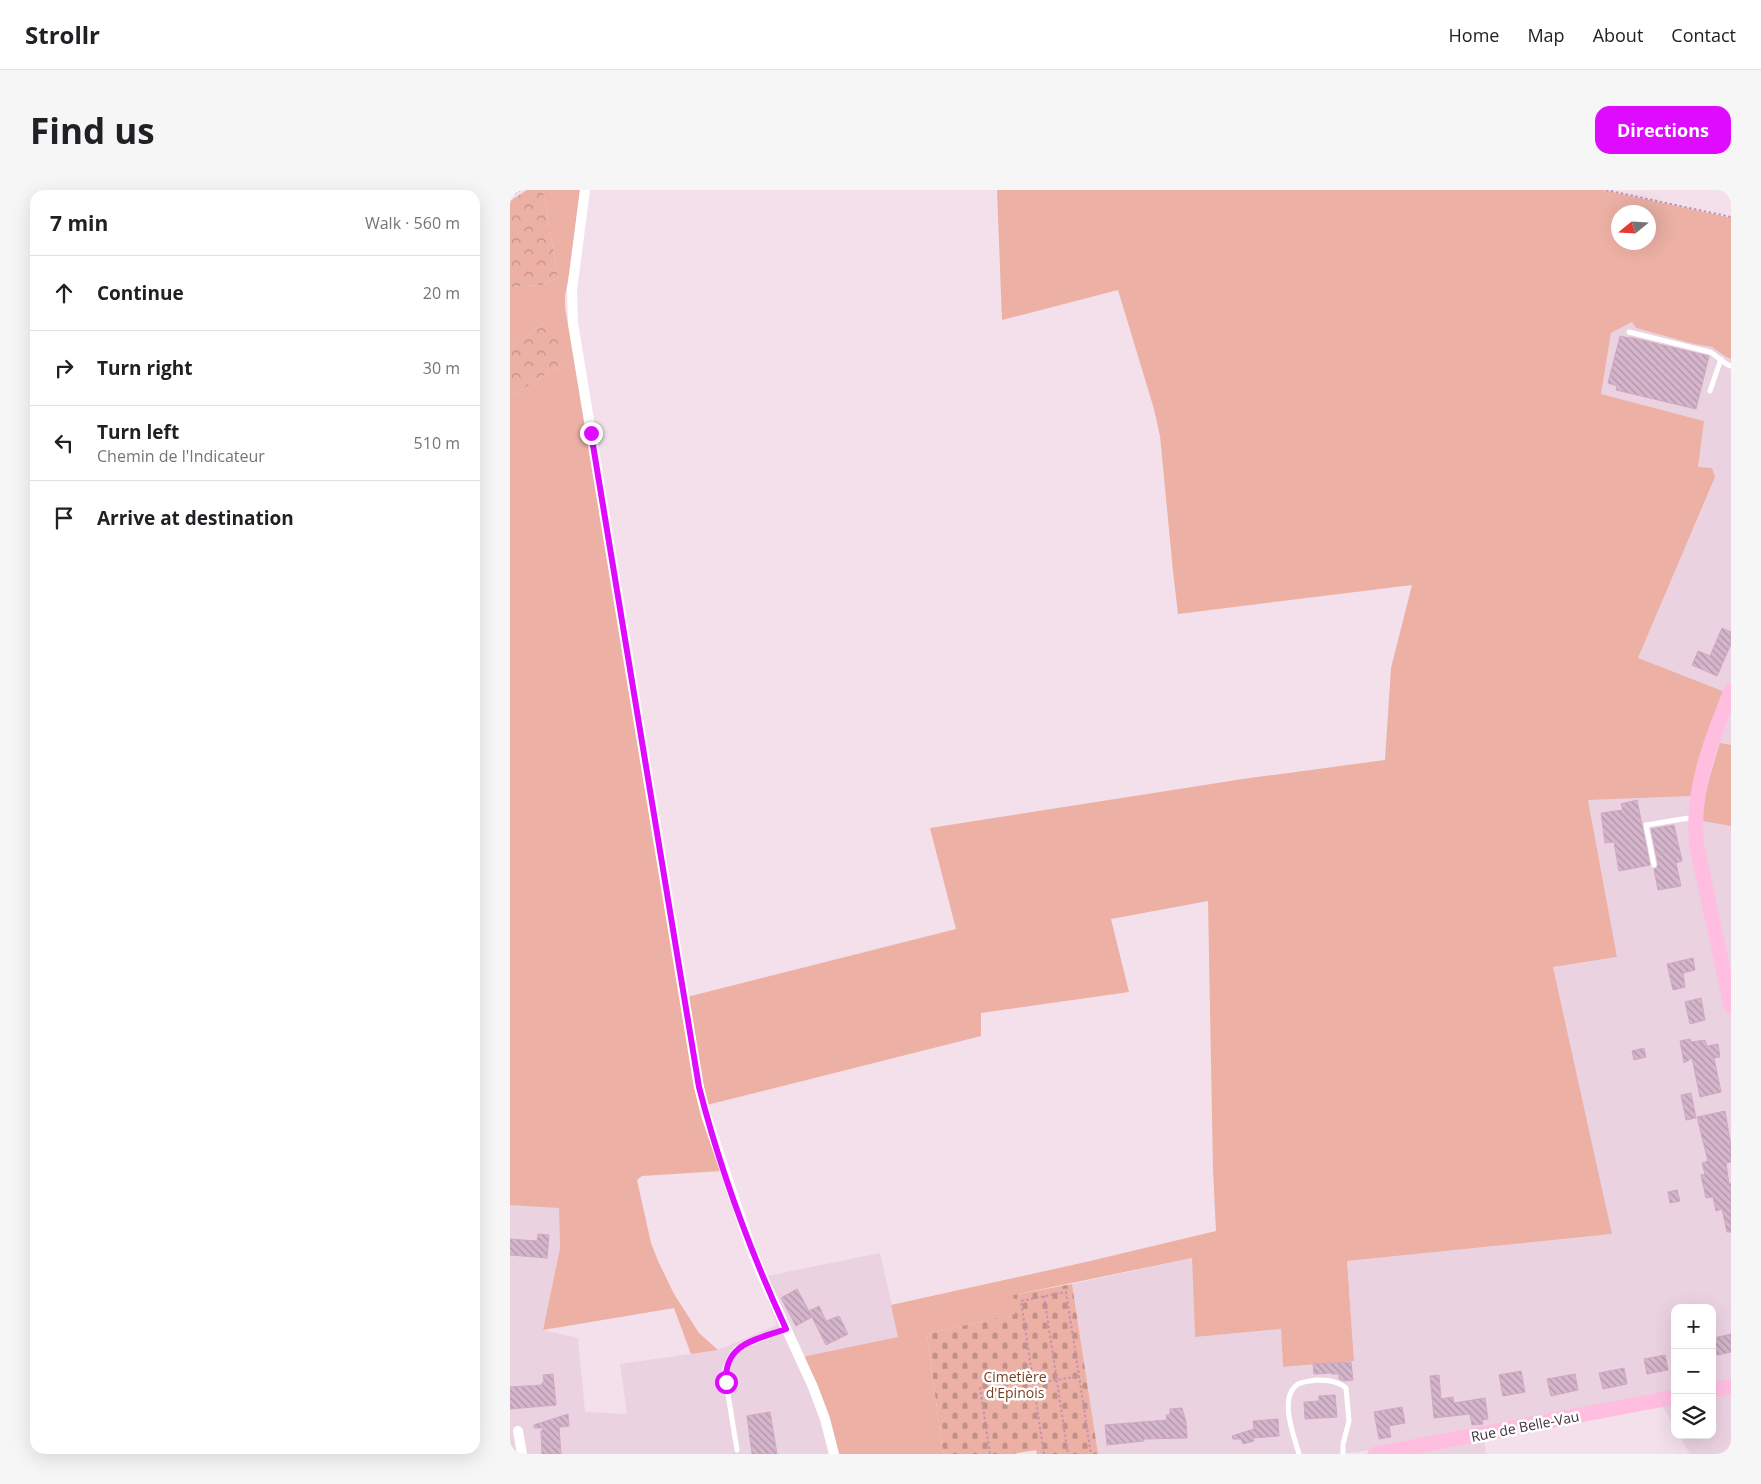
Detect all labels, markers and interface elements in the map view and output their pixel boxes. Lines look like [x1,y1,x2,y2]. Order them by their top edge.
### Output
text: Strollr [25,18,100,51]
text: Home [1449,23,1499,47]
text: Map [1527,23,1565,47]
text: About [1593,23,1643,47]
text: Contact [1671,23,1736,47]
button: Directions [1595,106,1731,154]
text: Find us [30,107,155,154]
north arrow [1611,205,1656,250]
text: 7 min [50,209,108,237]
text: Walk · 560 m [365,212,460,234]
icon: ahead [50,279,78,307]
text: Continue [97,280,184,306]
text: 20 m [423,282,460,304]
icon: right [50,354,78,382]
text: Turn right [97,355,192,381]
text: 30 m [423,357,460,379]
text: Turn left [97,419,179,445]
route end [580,422,603,445]
icon: left [50,429,78,457]
text: 510 m [414,432,460,454]
text: Chemin de l'Indicateur [97,445,265,467]
icon: arrive [50,504,78,532]
text: Arrive at destination [97,505,294,531]
map controls [1671,1304,1716,1439]
button: + [1671,1304,1716,1349]
button: − [1671,1349,1716,1394]
park label: Cimetière d'Epinois [983,1367,1047,1402]
route start [715,1371,738,1394]
button: layers [1671,1394,1716,1439]
street label: Rue de Belle-Vau [1469,1406,1581,1446]

